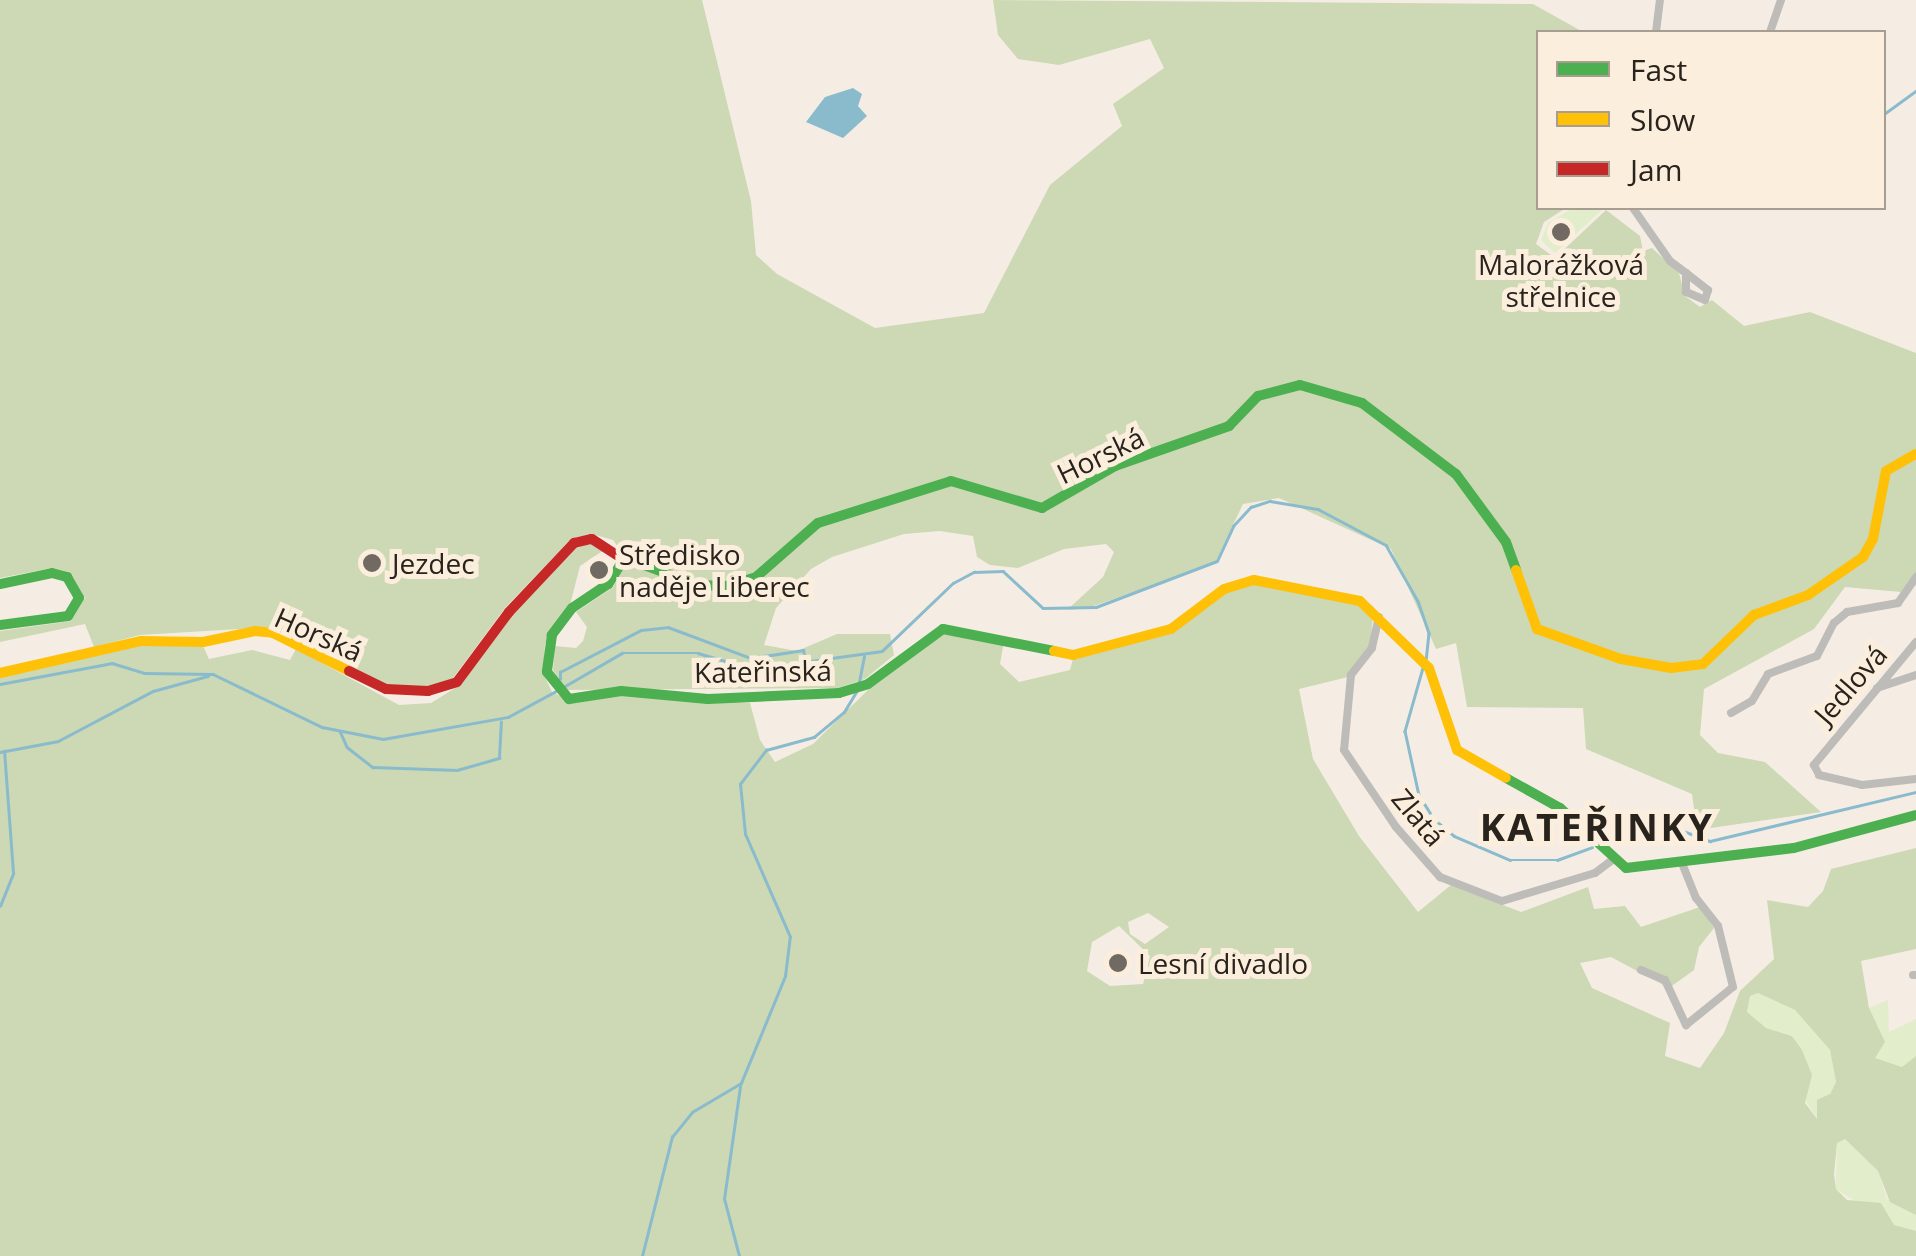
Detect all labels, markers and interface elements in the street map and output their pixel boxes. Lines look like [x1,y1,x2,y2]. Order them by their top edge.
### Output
legend [1536,30,1886,210]
text: Fast [1630,49,1687,90]
text: Slow [1630,99,1695,140]
text: Jam [1630,149,1683,190]
marker: Malorážková střelnice [1550,221,1572,243]
place label: Malorážková střelnice [1478,247,1644,313]
street label: Horská [1051,420,1149,490]
place label: Středisko naděje Liberec [619,537,810,603]
place label: Jezdec [392,546,475,580]
marker: Jezdec [361,552,383,574]
marker: Středisko naděje Liberec [588,559,610,581]
street label: Horská [270,600,368,668]
street label: Jedlová [1807,638,1893,730]
street label: Kateřinská [694,653,832,689]
street label: Zlatá [1386,782,1452,852]
district label: KATEŘINKY [1480,804,1714,850]
place label: Lesní divadlo [1138,946,1308,980]
marker: Lesní divadlo [1107,952,1129,974]

